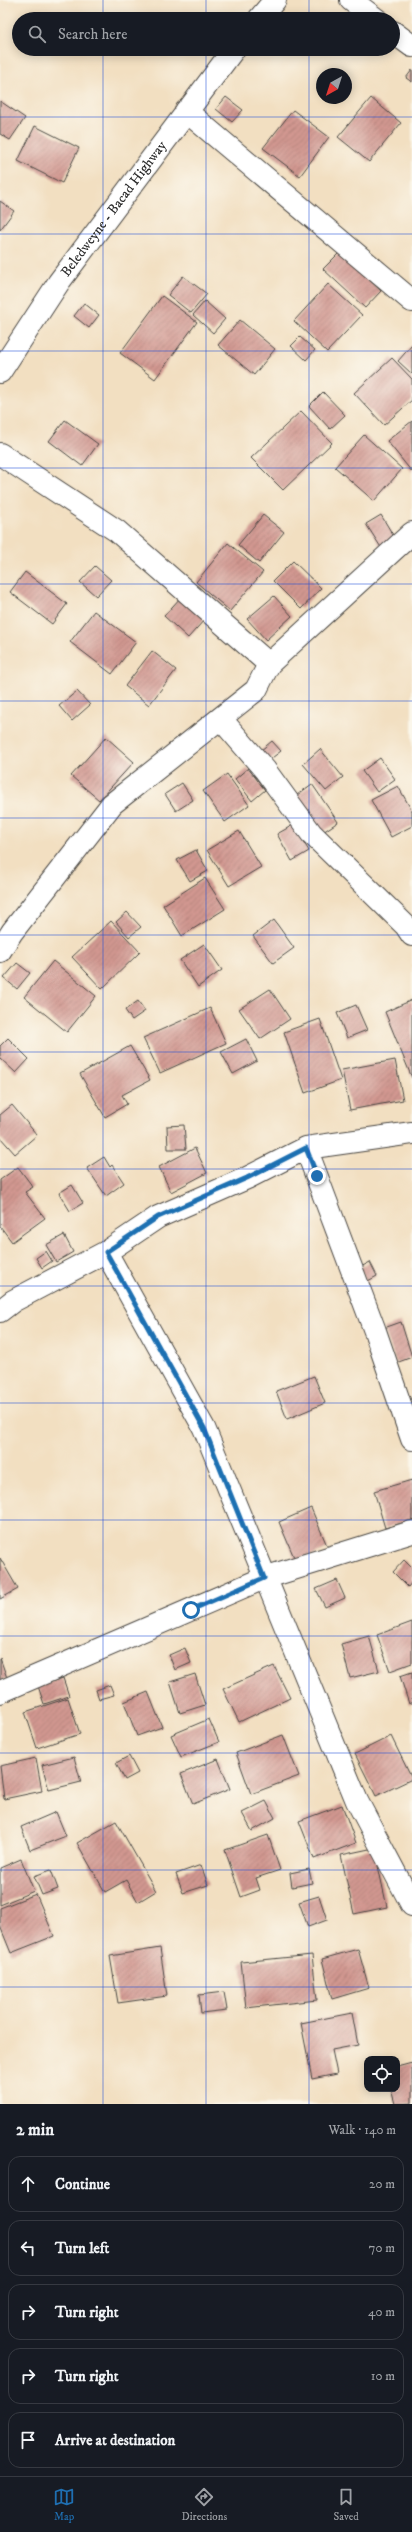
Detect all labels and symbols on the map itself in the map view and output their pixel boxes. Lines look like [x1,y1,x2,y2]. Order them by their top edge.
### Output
north arrow [316,68,352,104]
street label: Beledweyne - Bacad Highway [57,137,171,281]
route end [308,1167,326,1185]
route start [182,1601,200,1619]

